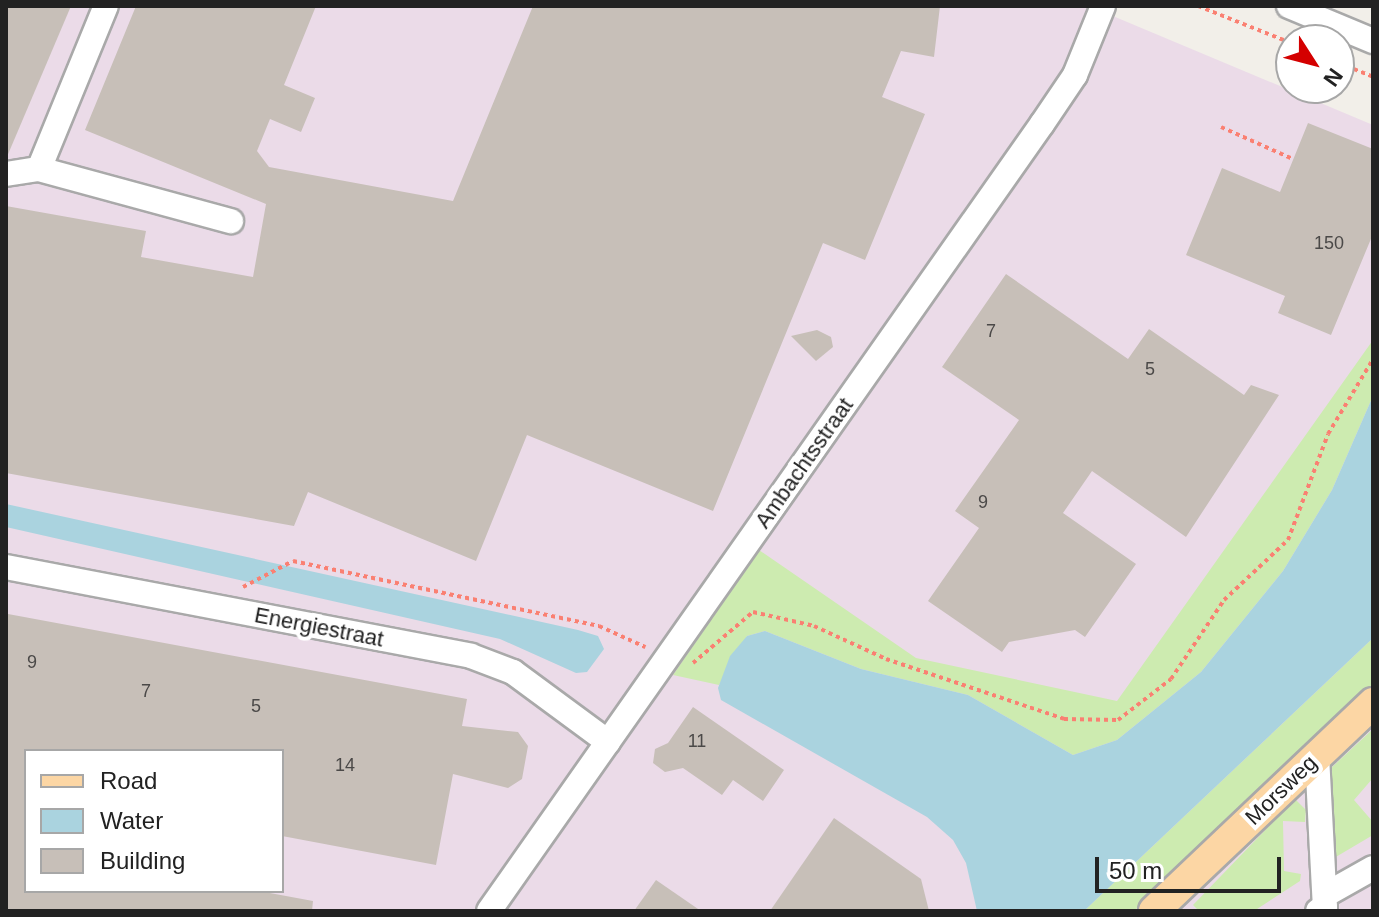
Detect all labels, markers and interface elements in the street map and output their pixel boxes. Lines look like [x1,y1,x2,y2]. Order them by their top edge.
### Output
north arrow [1275,24,1355,104]
text: N [1318,63,1348,91]
house number: 150 [1314,232,1344,254]
house number: 7 [986,320,996,342]
house number: 5 [1145,358,1155,380]
street label: Ambachtsstraat [749,393,859,533]
house number: 9 [978,491,988,513]
street label: Energiestraat [252,602,386,652]
house number: 9 [27,651,37,673]
house number: 7 [141,680,151,702]
house number: 5 [251,695,261,717]
house number: 11 [688,730,706,752]
legend [24,749,284,893]
street label: Morsweg [1240,750,1322,830]
house number: 14 [335,754,355,776]
text: Road [100,767,157,794]
text: Water [100,807,163,834]
scale bar [1099,841,1285,891]
text: Building [100,847,185,874]
text: 50 m [1109,857,1162,884]

